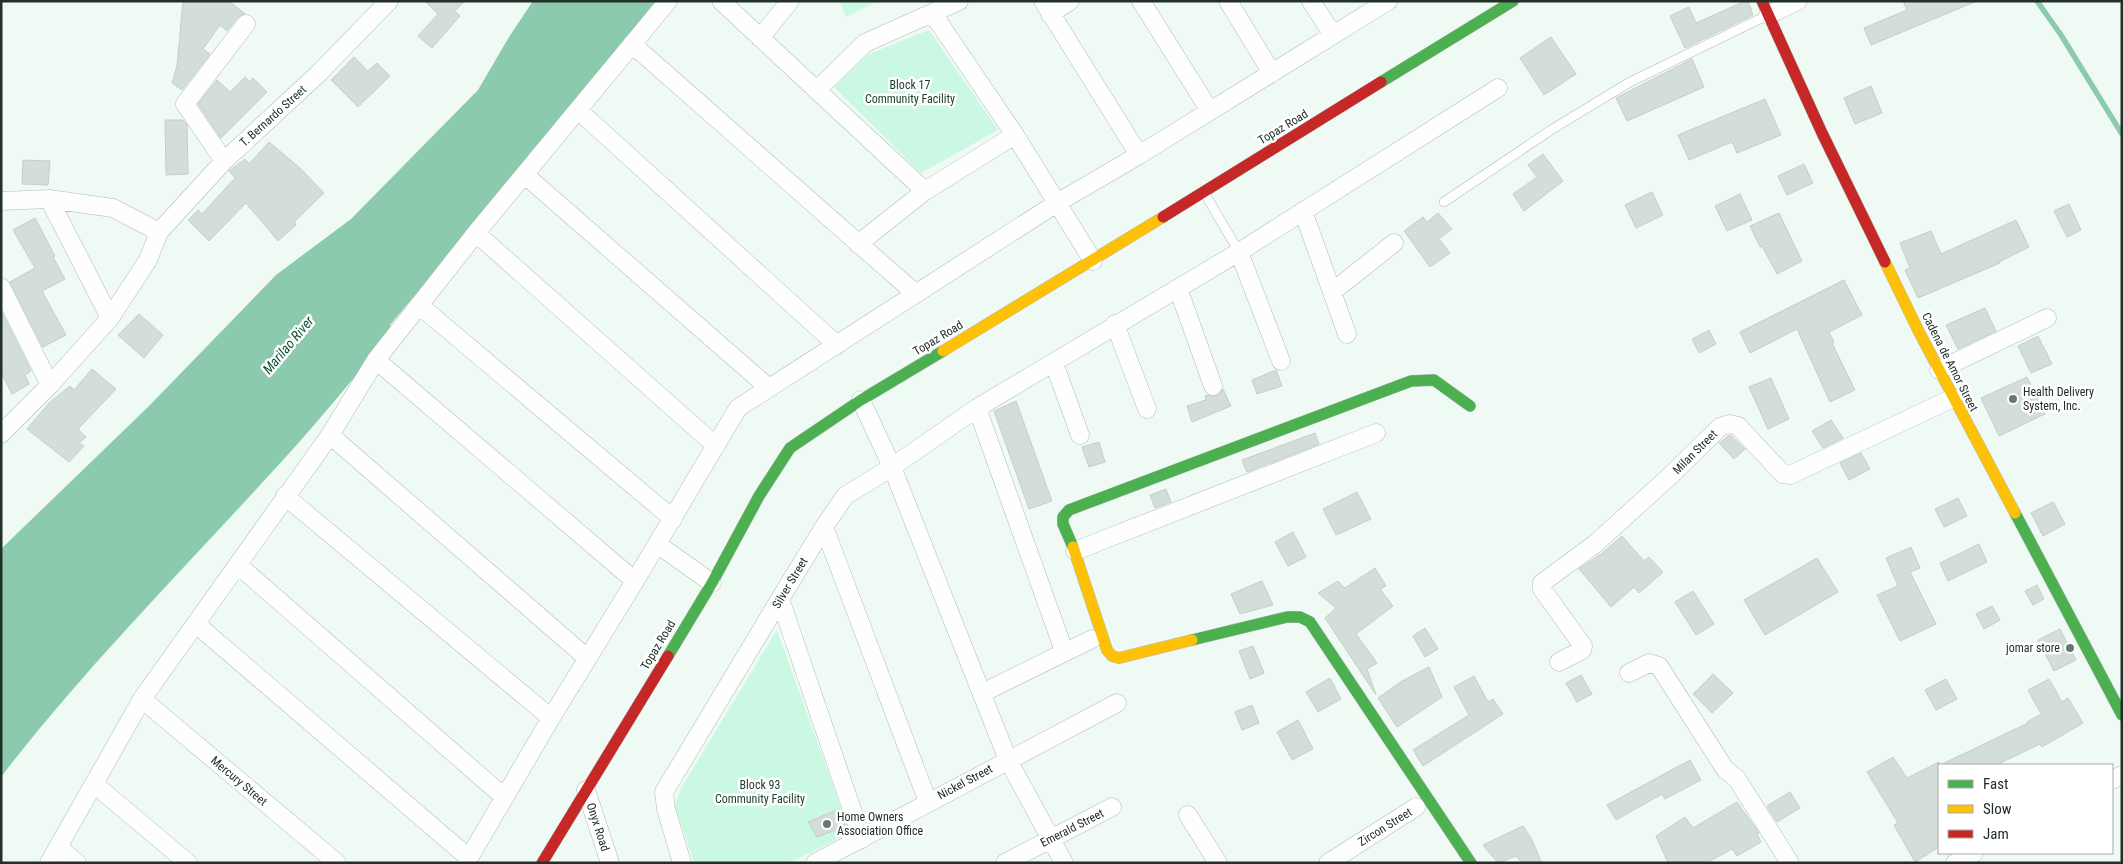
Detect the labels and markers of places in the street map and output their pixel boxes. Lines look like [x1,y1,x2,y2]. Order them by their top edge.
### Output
place label: Health Delivery System, Inc. [2023,385,2094,413]
marker: Health Delivery System, Inc. [2007,393,2019,405]
place label: jomar store [2005,641,2060,655]
marker: jomar store [2064,642,2076,654]
place label: Home Owners Association Office [837,810,924,838]
marker: Home Owners Association Office [821,818,833,830]

